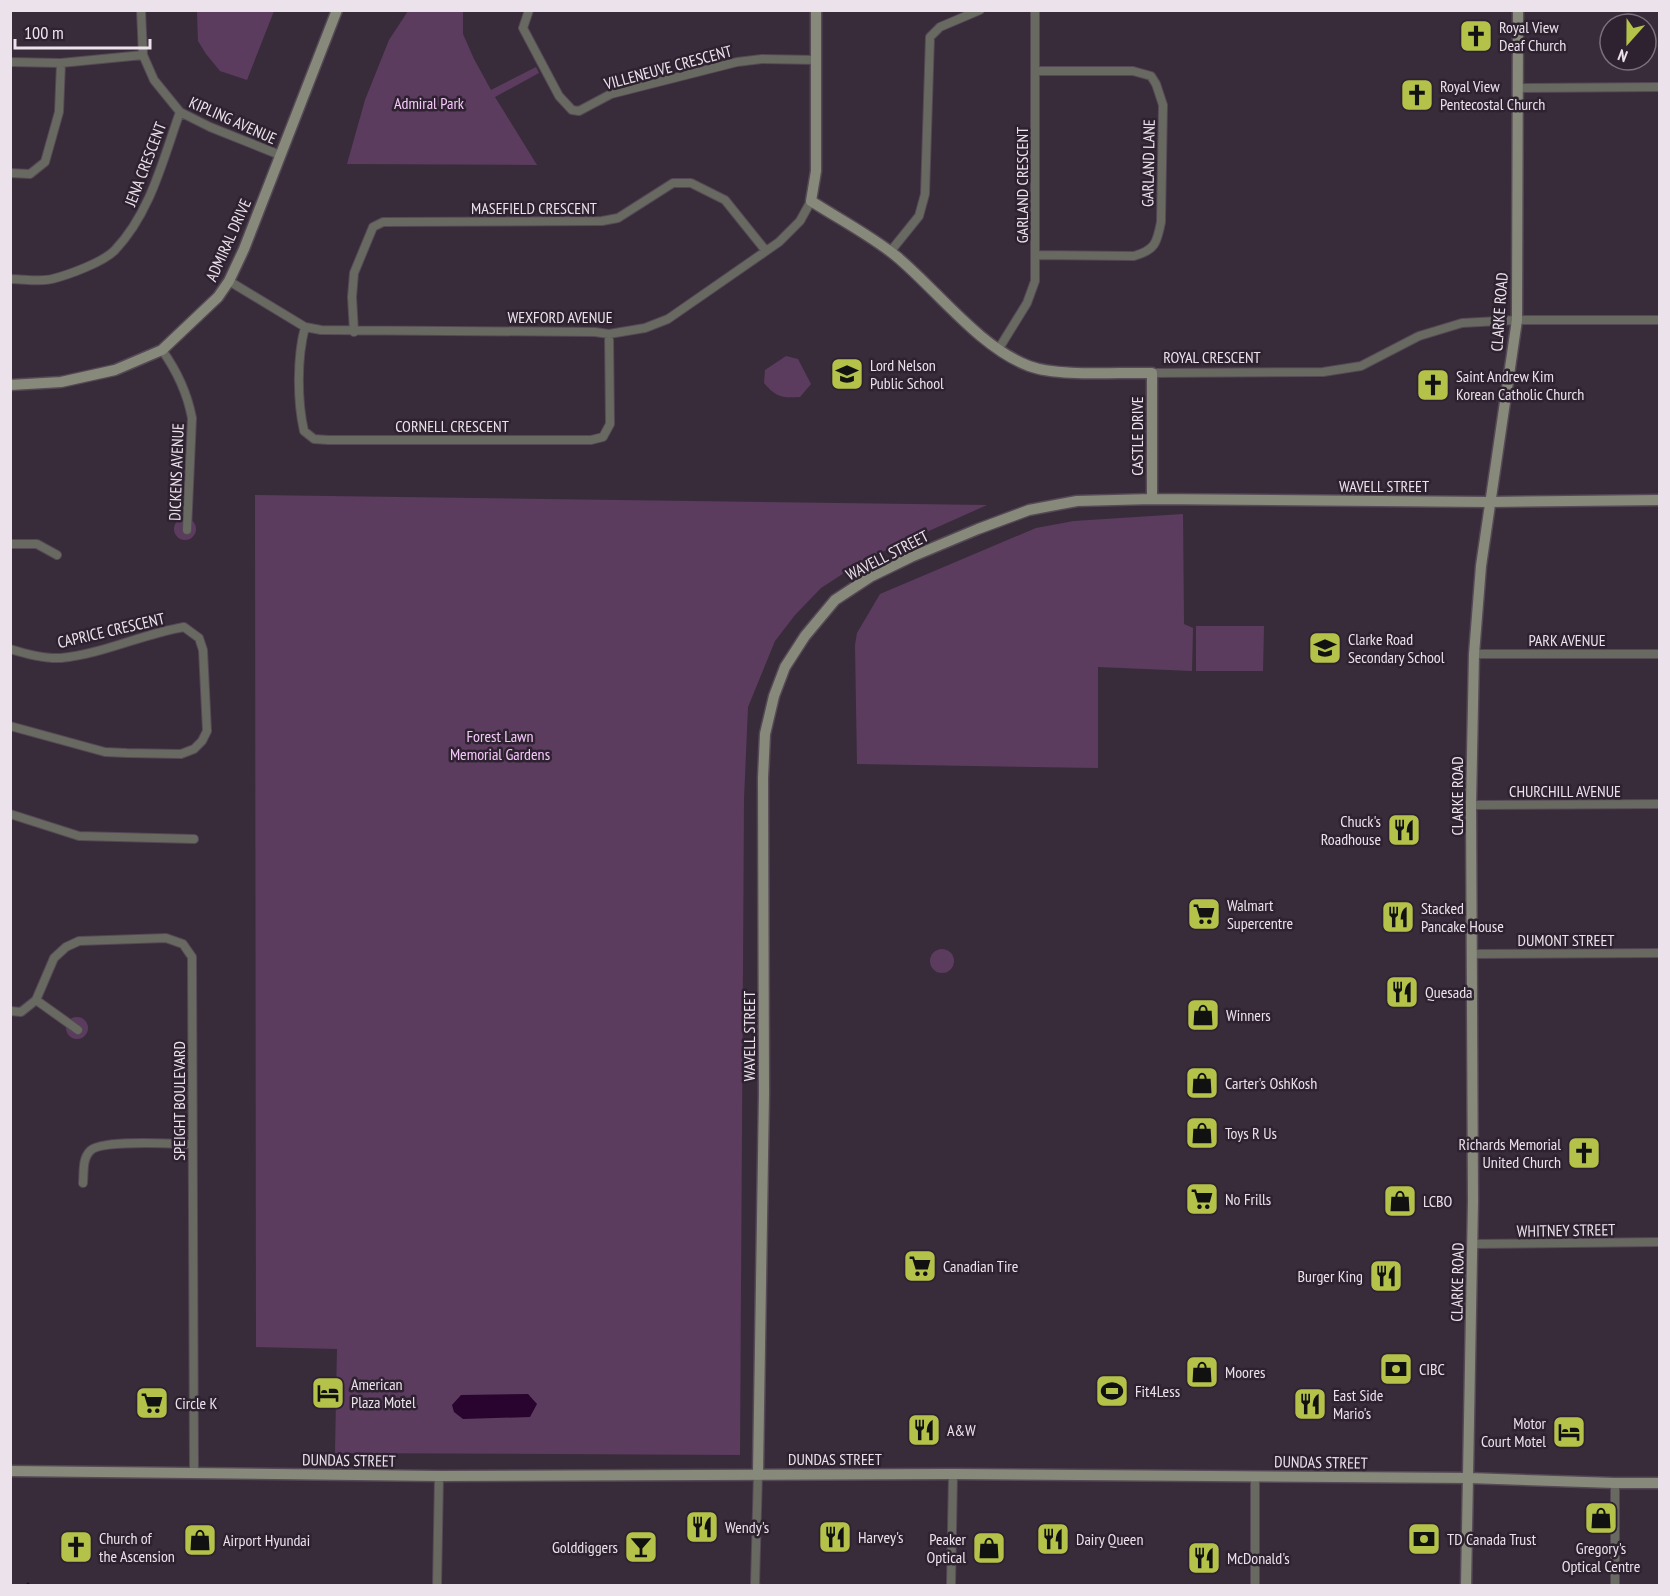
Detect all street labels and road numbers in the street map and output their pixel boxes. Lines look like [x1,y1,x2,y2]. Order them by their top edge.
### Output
street label: VILLENEUVE CRESCENT [601,40,734,94]
street label: KIPLING AVENUE [186,92,280,148]
street label: JENA CRESCENT [119,119,170,210]
street label: GARLAND LANE [1137,119,1159,207]
street label: GARLAND CRESCENT [1012,127,1032,243]
street label: ADMIRAL DRIVE [201,195,255,284]
street label: MASEFIELD CRESCENT [471,198,597,218]
street label: CLARKE ROAD [1486,272,1512,352]
street label: WEXFORD AVENUE [507,307,613,327]
street label: ROYAL CRESCENT [1163,347,1261,367]
street label: CASTLE DRIVE [1127,396,1147,476]
street label: CORNELL CRESCENT [395,416,509,436]
street label: DICKENS AVENUE [164,423,188,521]
street label: WAVELL STREET [1339,476,1429,496]
street label: WAVELL STREET [842,526,932,584]
street label: CAPRICE CRESCENT [55,608,167,652]
street label: PARK AVENUE [1528,630,1606,650]
street label: CLARKE ROAD [1447,756,1467,836]
street label: CHURCHILL AVENUE [1509,781,1621,801]
street label: DUMONT STREET [1518,930,1614,950]
street label: WAVELL STREET [739,991,759,1081]
street label: SPEIGHT BOULEVARD [169,1041,189,1161]
street label: WHITNEY STREET [1517,1219,1615,1241]
street label: CLARKE ROAD [1446,1242,1468,1322]
street label: DUNDAS STREET [302,1449,396,1471]
street label: DUNDAS STREET [788,1449,882,1469]
street label: DUNDAS STREET [1274,1451,1368,1473]

